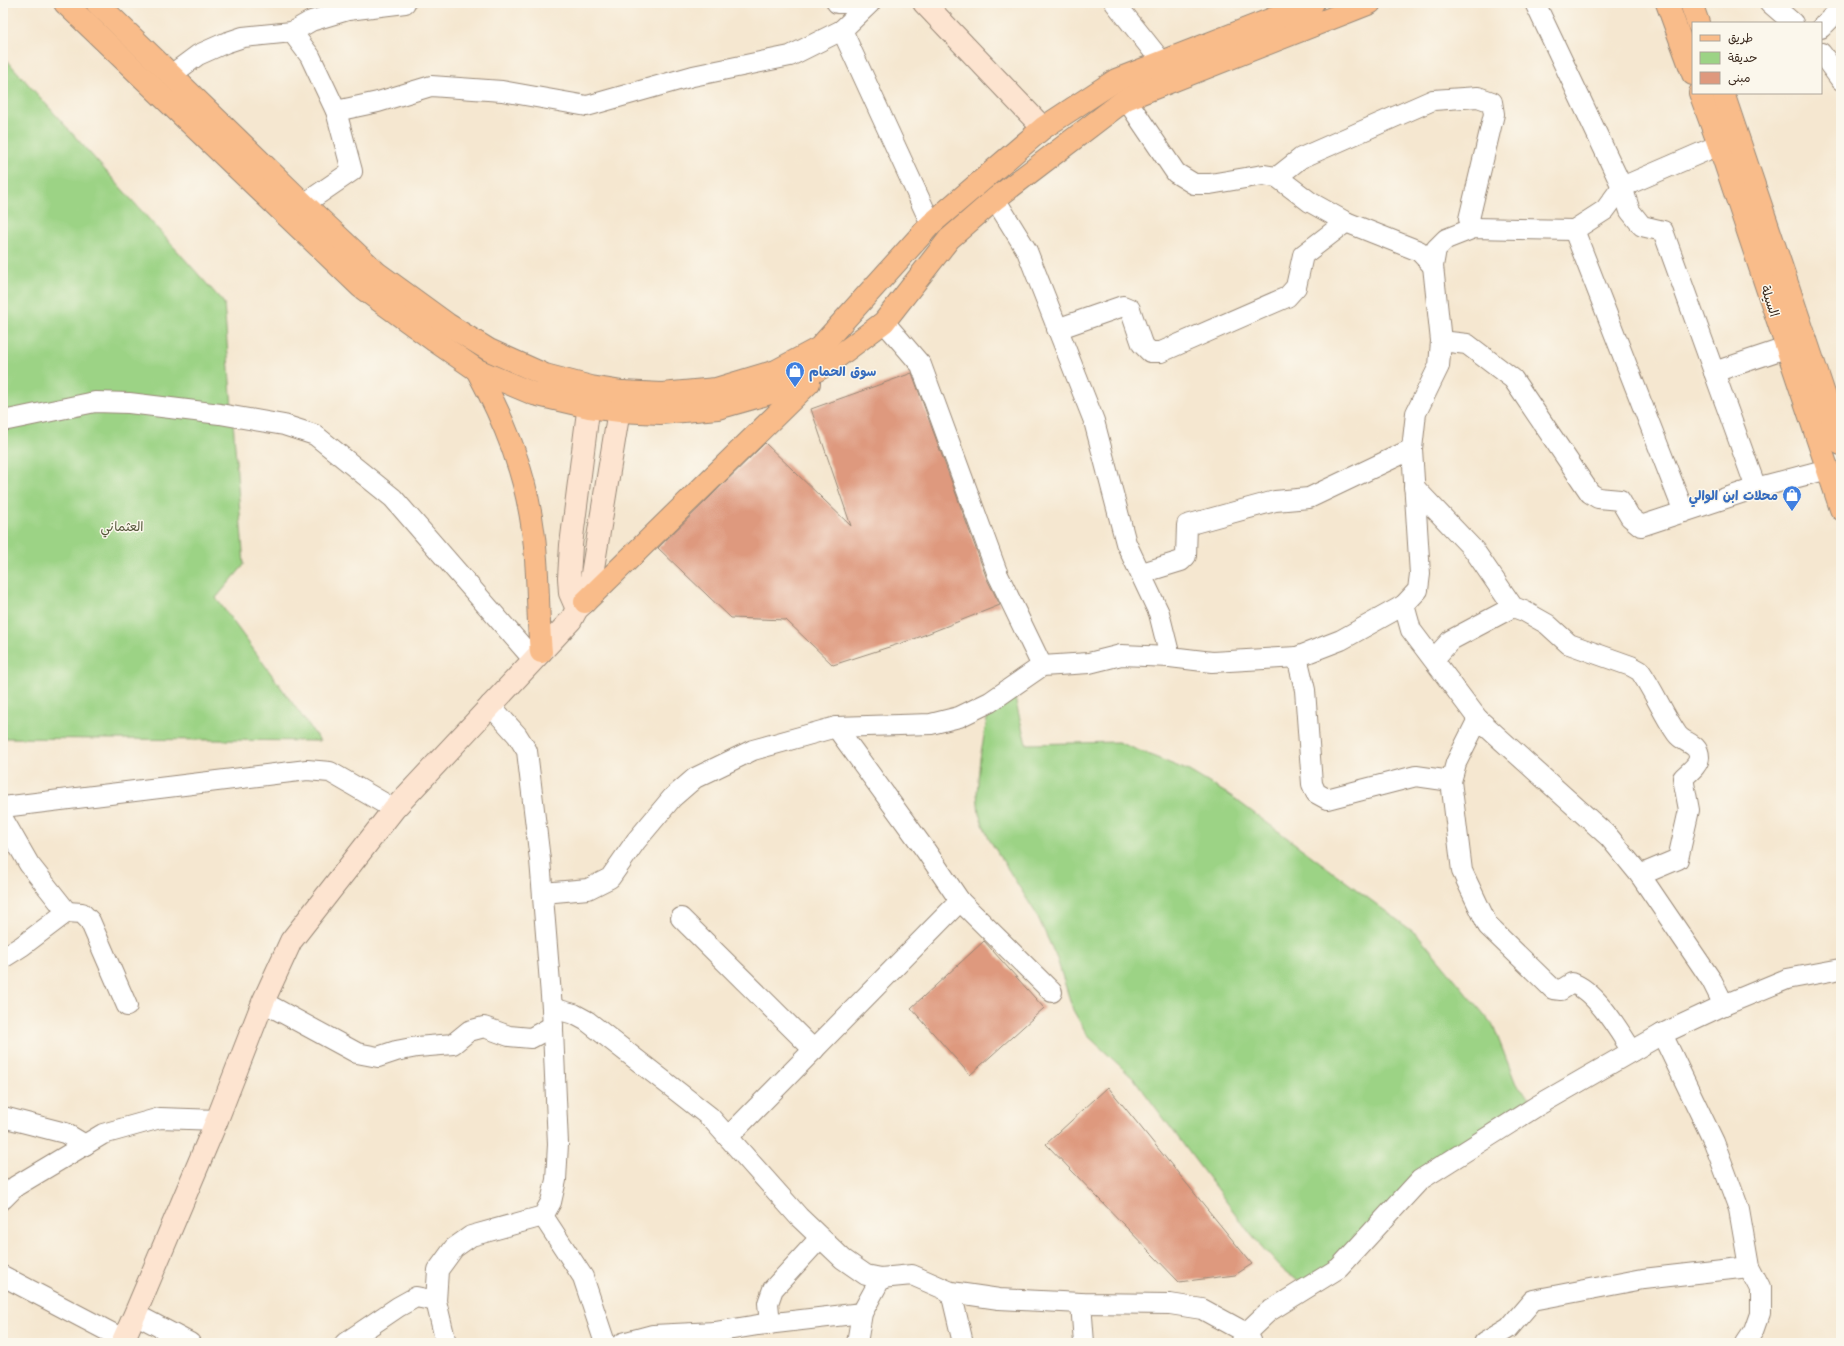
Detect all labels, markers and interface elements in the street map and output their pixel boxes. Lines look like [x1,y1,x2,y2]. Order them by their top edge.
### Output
legend [1692,22,1822,94]
text: طريق [1728,31,1753,45]
text: حديقة [1728,51,1757,65]
text: مبنى [1728,71,1751,86]
street label: السيلة [1757,283,1782,319]
shop icon: سوق الحمام [784,360,806,388]
place label: سوق الحمام [809,364,877,382]
shop icon: محلات ابن الوالي [1781,484,1803,512]
place label: محلات ابن الوالي [1689,488,1778,508]
park label: العثماني [100,519,144,538]

